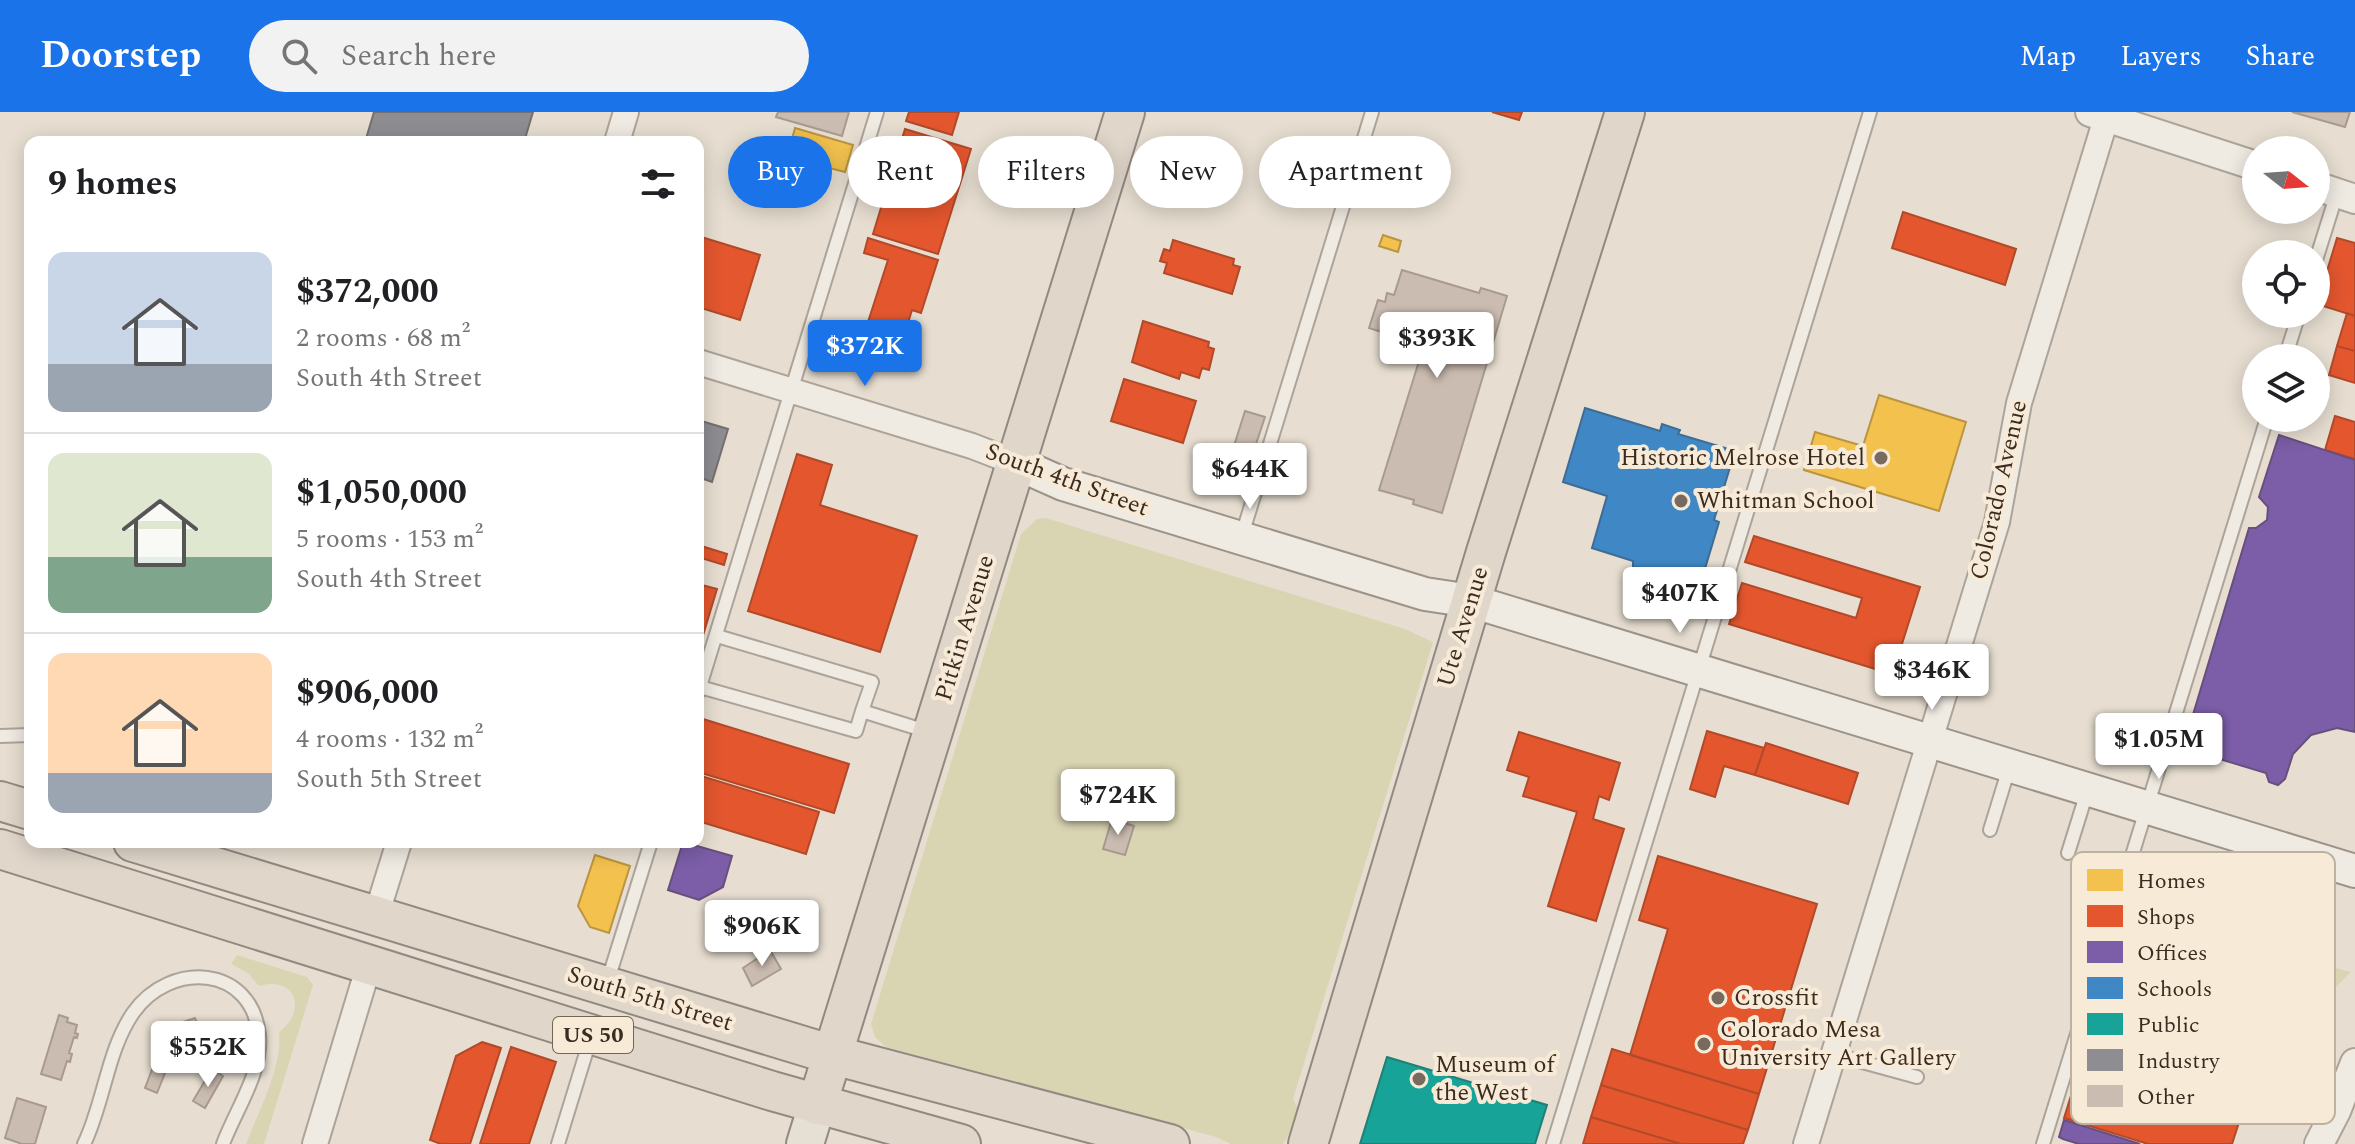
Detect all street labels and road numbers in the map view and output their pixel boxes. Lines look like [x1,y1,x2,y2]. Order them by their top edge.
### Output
street label: Colorado Avenue [1961,397,2037,583]
street label: South 4th Street [980,434,1154,526]
street label: Pitkin Avenue [926,551,1004,705]
street label: Ute Avenue [1428,562,1498,692]
street label: South 5th Street [563,957,737,1041]
road number: US 50 [553,1017,633,1053]

